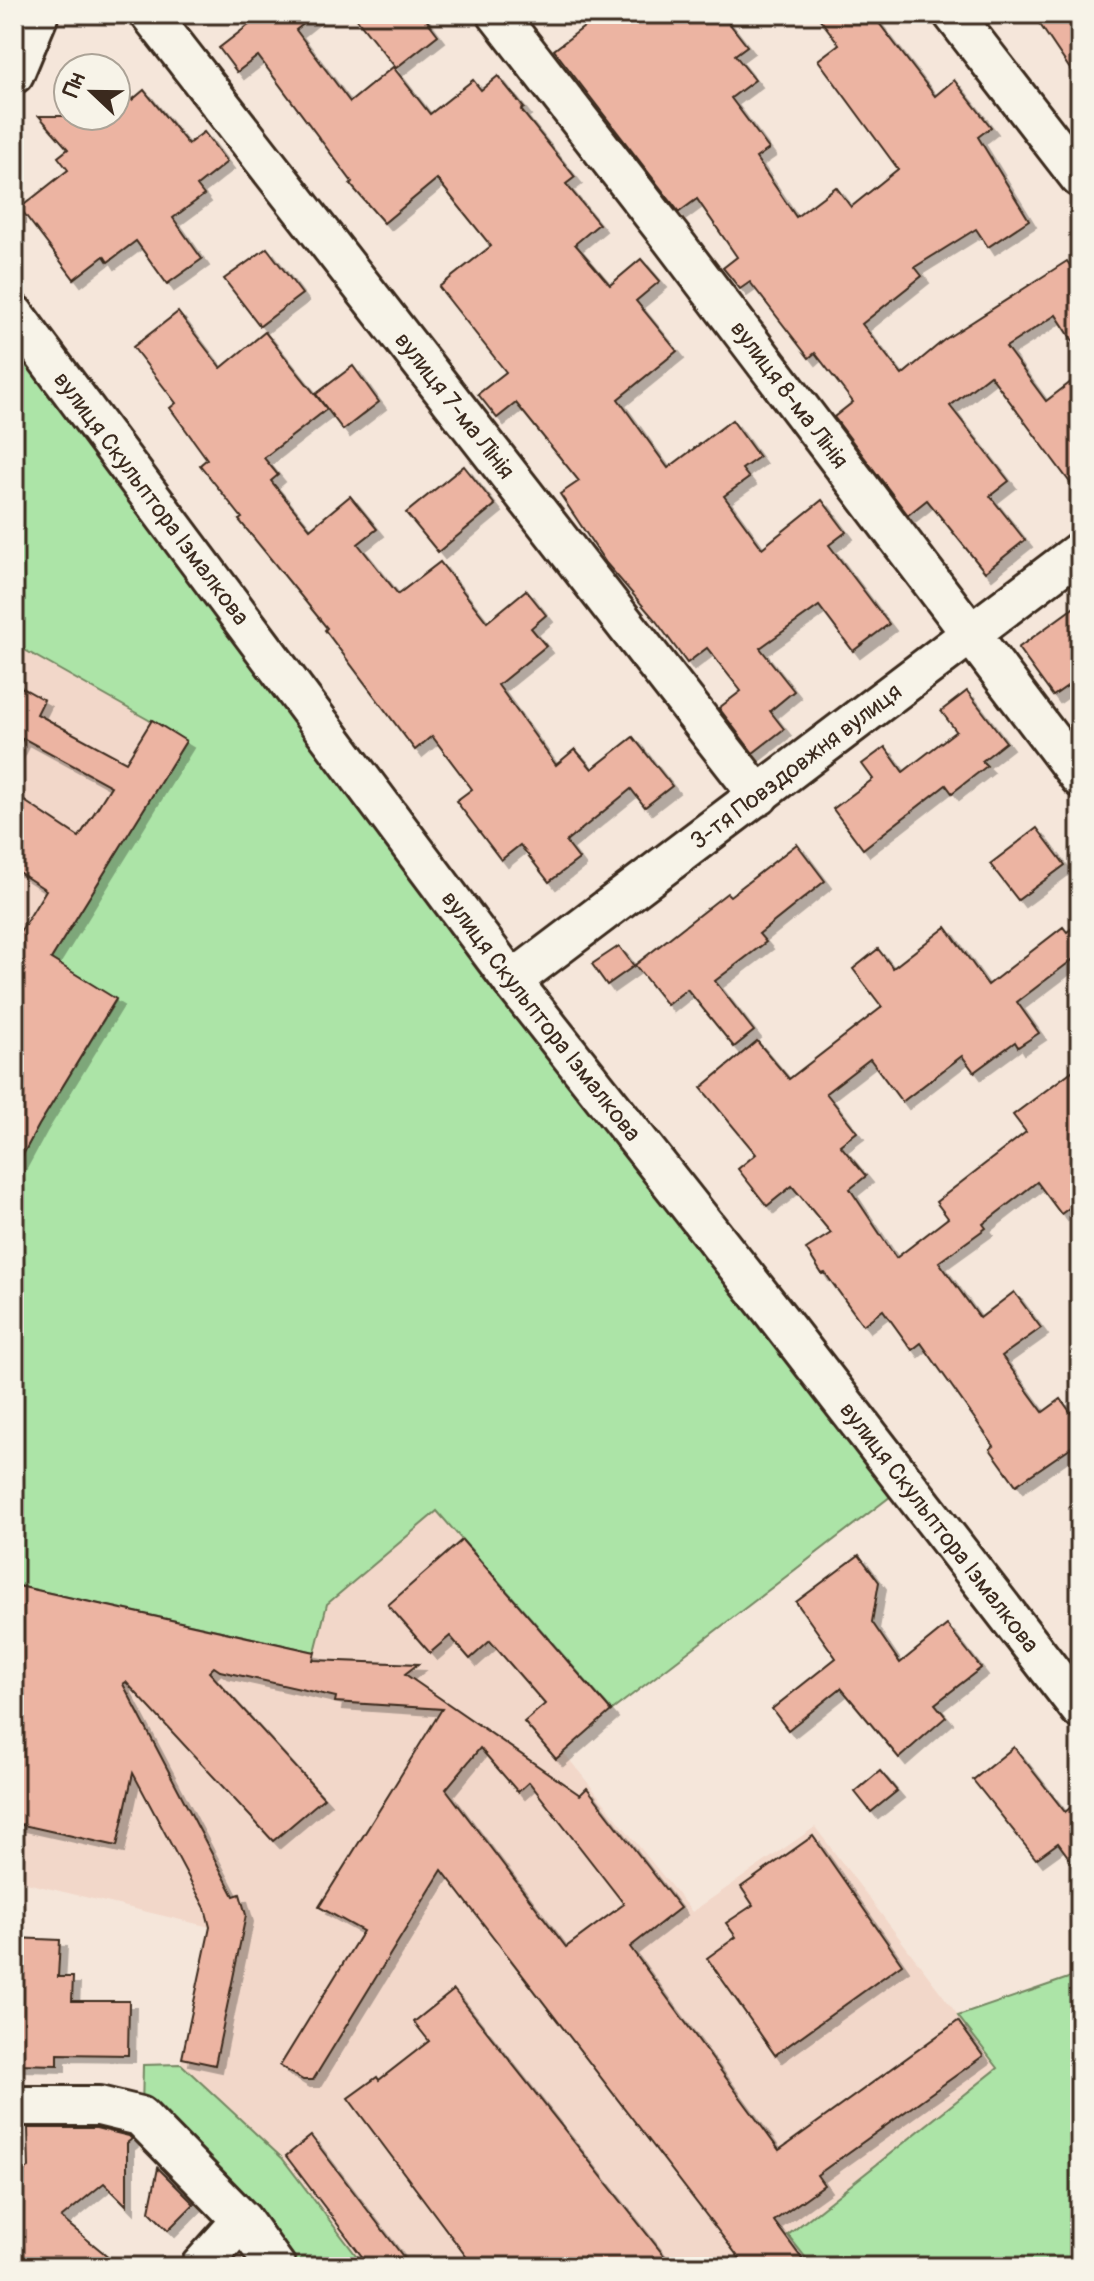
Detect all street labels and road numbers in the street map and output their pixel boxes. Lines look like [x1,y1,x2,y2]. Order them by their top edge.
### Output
street label: вулиця 8-ма Лінія [724,315,854,474]
street label: вулиця 7-ма Лінія [388,326,521,485]
street label: вулиця Скульптора Ізмалкова [47,366,255,631]
street label: 3-тя Повздовжня вулиця [685,677,908,856]
street label: вулиця Скульптора Ізмалкова [435,885,647,1147]
street label: вулиця Скульптора Ізмалкова [833,1396,1045,1659]

